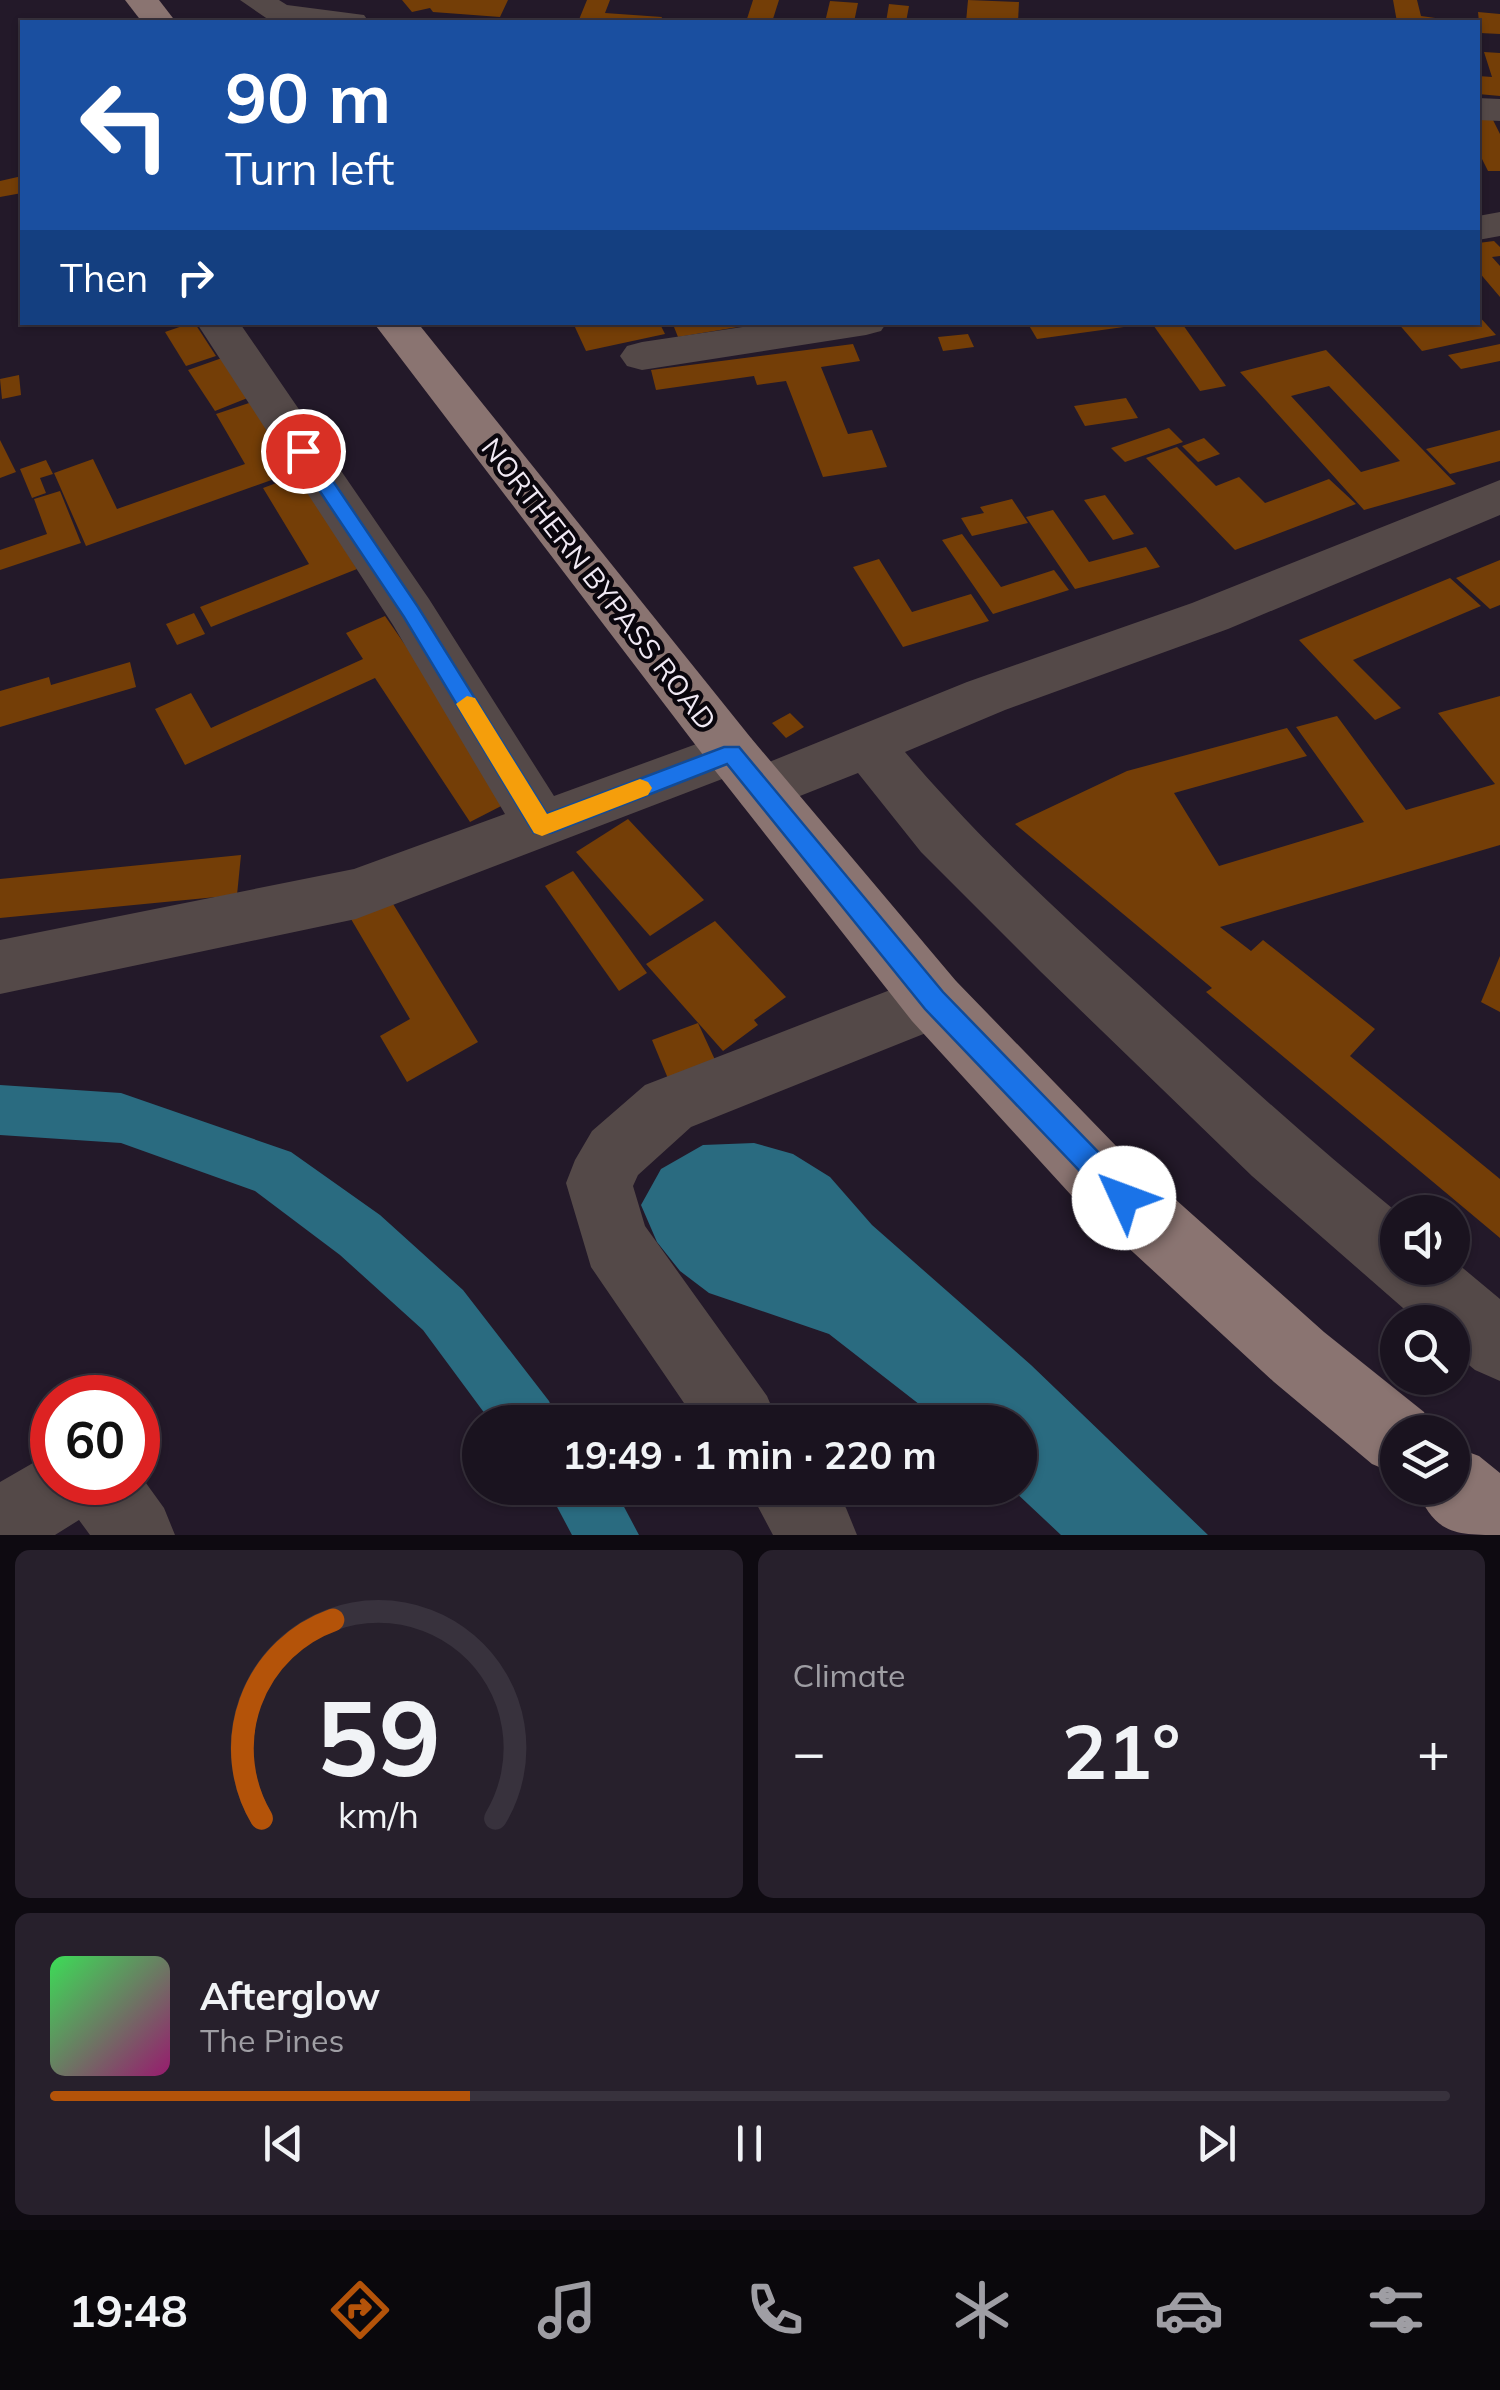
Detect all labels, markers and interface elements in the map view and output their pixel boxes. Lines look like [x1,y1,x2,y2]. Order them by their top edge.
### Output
text: 90 m [225,53,391,141]
icon: left [60,60,190,190]
text: Turn left [225,140,394,196]
icon: right [168,250,223,305]
text: Then [60,254,148,302]
pin [261,409,346,494]
icon: arrive [276,424,331,479]
street label: NORTHERN BYPASS ROAD [475,431,724,737]
position arrow [1072,1146,1176,1250]
map controls [1380,1195,1470,1505]
button: sound [1380,1195,1470,1285]
button: search [1380,1305,1470,1395]
speed limit sign: 60 [30,1375,160,1505]
button: layers [1380,1415,1470,1505]
text: 19:49 · 1 min · 220 m [562,1431,937,1479]
text: Climate [793,1655,905,1695]
text: 59 [316,1671,441,1802]
text: 21° [1062,1704,1180,1798]
text: − [793,1717,826,1786]
text: + [1417,1717,1450,1786]
text: km/h [338,1792,419,1837]
text: Afterglow [200,1972,380,2020]
text: The Pines [200,2020,344,2060]
icon: previous [256,2116,311,2171]
icon: pause [722,2116,777,2171]
icon: next [1189,2116,1244,2171]
icon: directions [325,2275,395,2345]
icon: music [532,2275,602,2345]
icon: phone [740,2275,810,2345]
icon: climate [947,2275,1017,2345]
icon: car [1154,2275,1224,2345]
icon: filters [1361,2275,1431,2345]
text: 19:48 [69,2282,188,2338]

